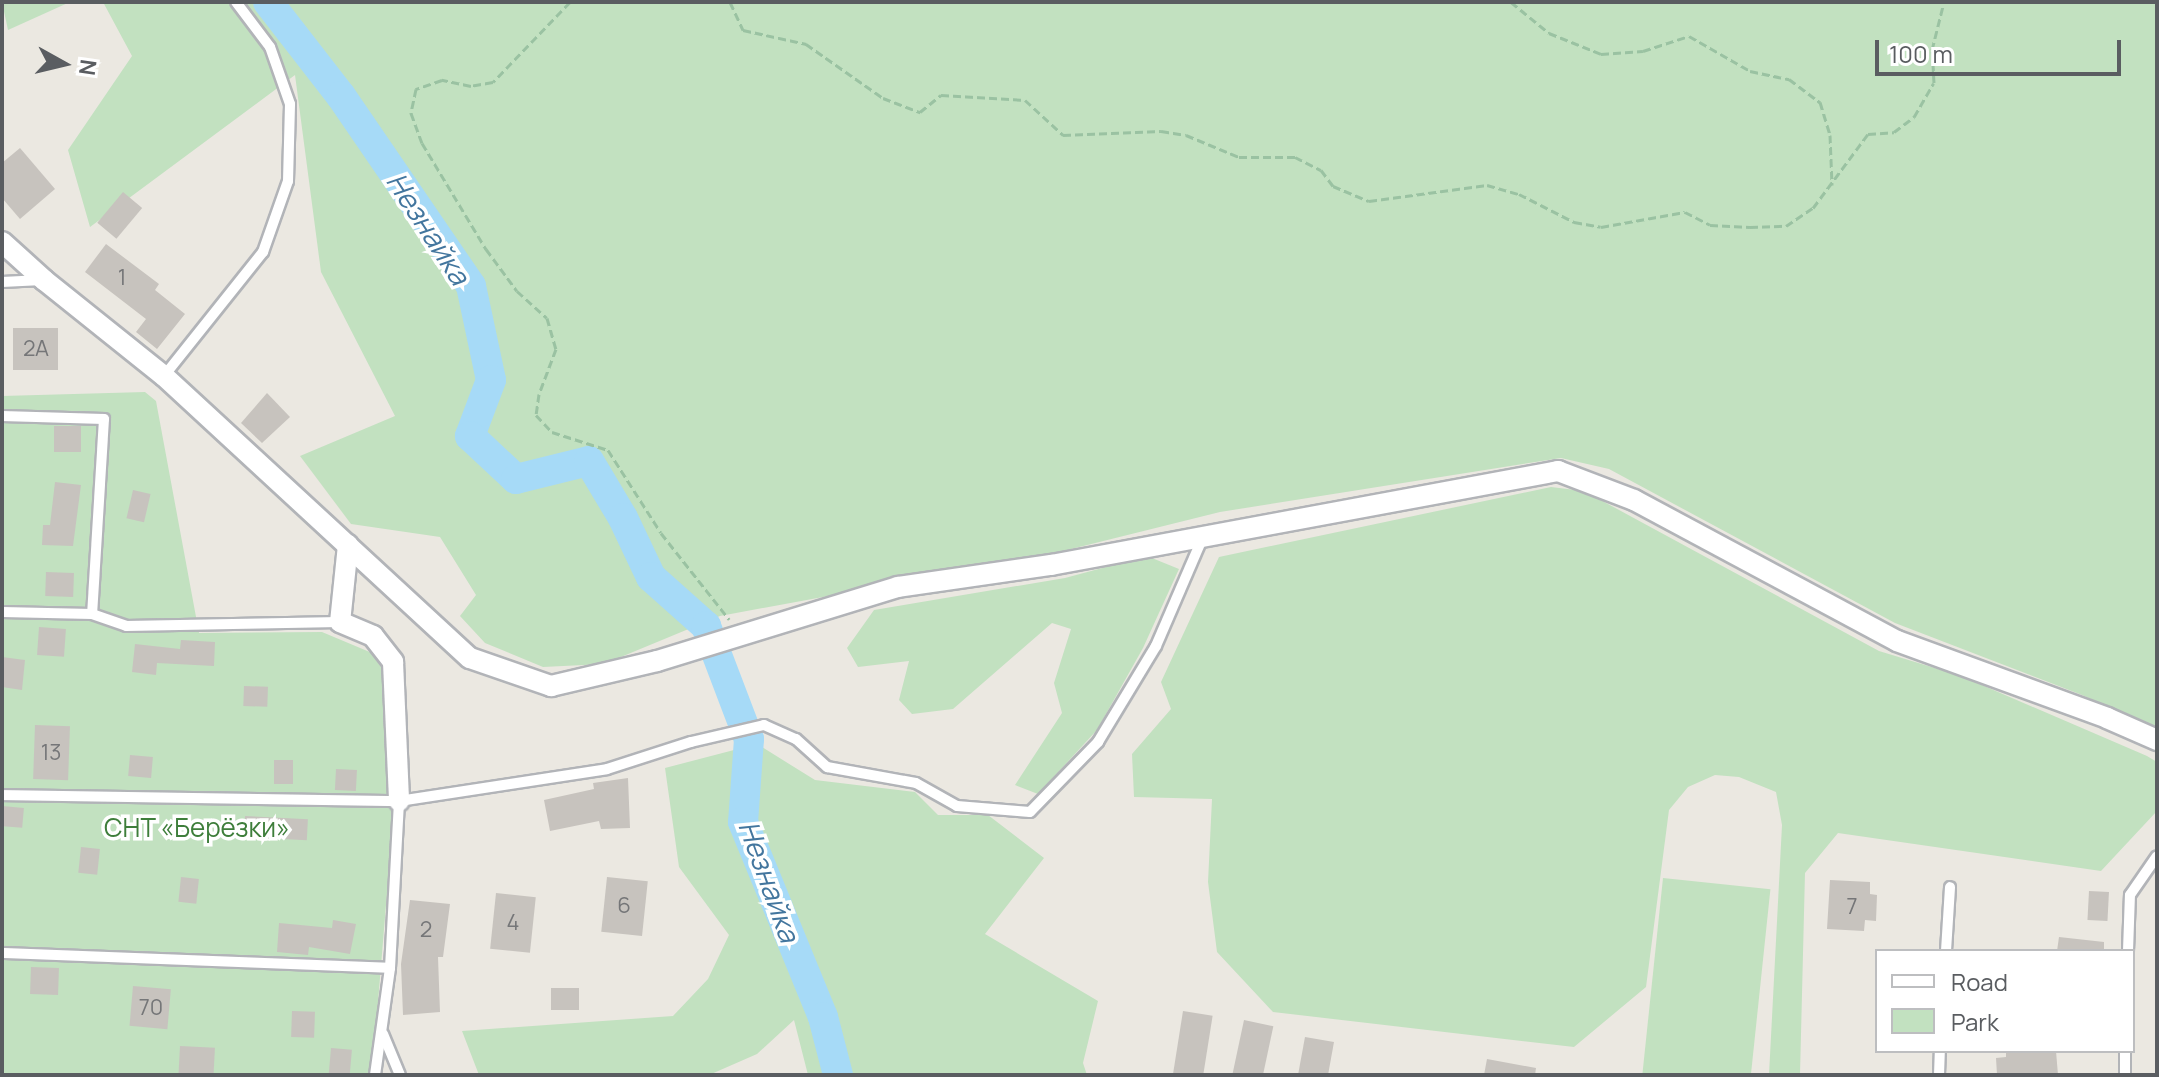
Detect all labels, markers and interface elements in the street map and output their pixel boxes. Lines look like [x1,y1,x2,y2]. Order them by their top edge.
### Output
north arrow [24,24,104,104]
scale bar [1879,24,2125,74]
text: 100 m [1889,37,1953,70]
text: N [72,57,104,77]
water label: Незнайка [380,166,478,290]
house number: 1 [118,265,126,291]
house number: 2А [23,336,49,362]
house number: 13 [41,740,61,766]
park label: СНТ «Берёзки» [104,812,290,844]
water label: Незнайка [733,816,807,946]
house number: 6 [617,893,631,919]
house number: 7 [1846,894,1858,920]
house number: 4 [507,910,519,936]
house number: 2 [420,917,432,943]
legend [1875,949,2135,1053]
text: Road [1951,965,2008,998]
house number: 70 [139,995,163,1021]
text: Park [1951,1005,1999,1038]

